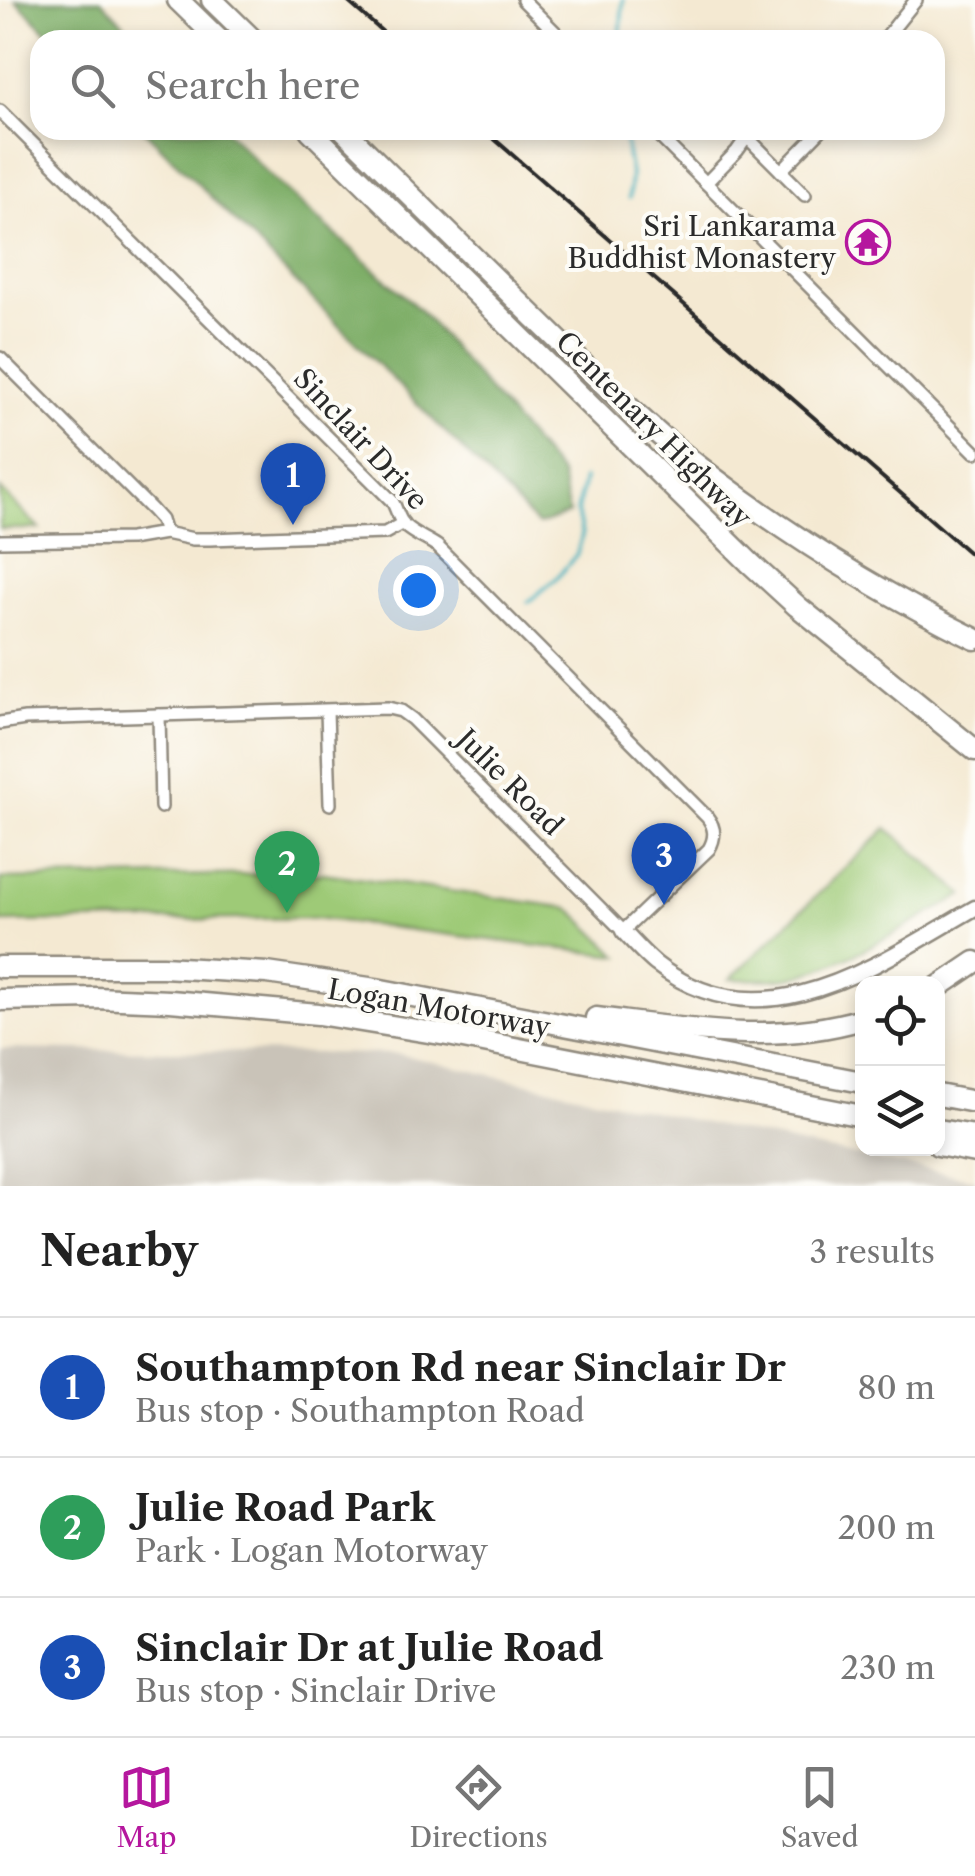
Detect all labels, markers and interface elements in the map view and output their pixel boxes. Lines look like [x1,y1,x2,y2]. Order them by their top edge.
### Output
search box [30,30,945,140]
icon: search [65,58,120,113]
text: Search here [145,62,360,109]
place label: Sri Lankarama Buddhist Monastery [568,209,836,275]
temple icon: Sri Lankarama Buddhist Monastery [845,219,891,265]
street label: Centenary Highway [549,324,759,534]
street label: Sinclair Drive [287,361,435,517]
pin: 1 [260,442,326,525]
your location [393,565,444,616]
street label: Julie Road [447,719,570,842]
pin: 3 [632,822,696,905]
pin: 2 [254,830,320,913]
street label: Logan Motorway [325,972,553,1044]
map controls [855,976,945,1156]
button: locate [855,976,945,1066]
button: layers [855,1066,945,1156]
text: Nearby [40,1225,198,1277]
text: 3 results [809,1232,935,1271]
text: Southampton Rd near Sinclair Dr [135,1344,786,1391]
text: 1 [65,1368,80,1407]
text: 80 m [857,1368,935,1407]
text: Bus stop · Southampton Road [135,1391,585,1430]
text: Julie Road Park [135,1484,435,1531]
text: 2 [63,1508,82,1547]
text: 200 m [838,1508,935,1547]
text: Park · Logan Motorway [135,1531,488,1570]
text: Sinclair Dr at Julie Road [135,1624,604,1671]
text: 3 [63,1648,82,1687]
text: 230 m [840,1648,935,1687]
text: Bus stop · Sinclair Drive [135,1671,496,1710]
tab: Map [116,1760,177,1854]
tab: Directions [409,1760,548,1854]
tab: Saved [781,1760,859,1854]

